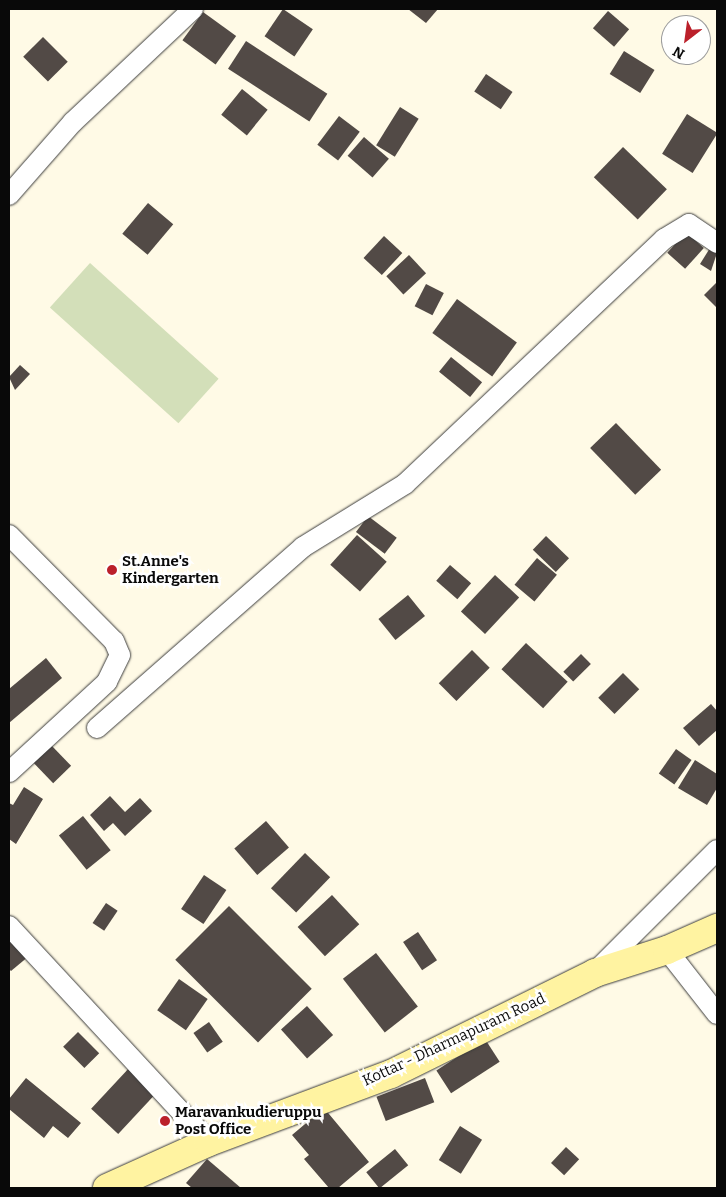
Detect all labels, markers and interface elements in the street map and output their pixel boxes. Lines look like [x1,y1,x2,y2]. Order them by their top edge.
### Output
north arrow [661,15,711,65]
text: N [670,42,688,63]
place label: St.Anne's Kindergarten [122,552,219,587]
marker: St.Anne's Kindergarten [106,564,118,576]
street label: Kottar - Dharmapuram Road [360,990,548,1090]
place label: Maravankudieruppu Post Office [175,1103,321,1138]
marker: Maravankudieruppu Post Office [159,1115,171,1127]

